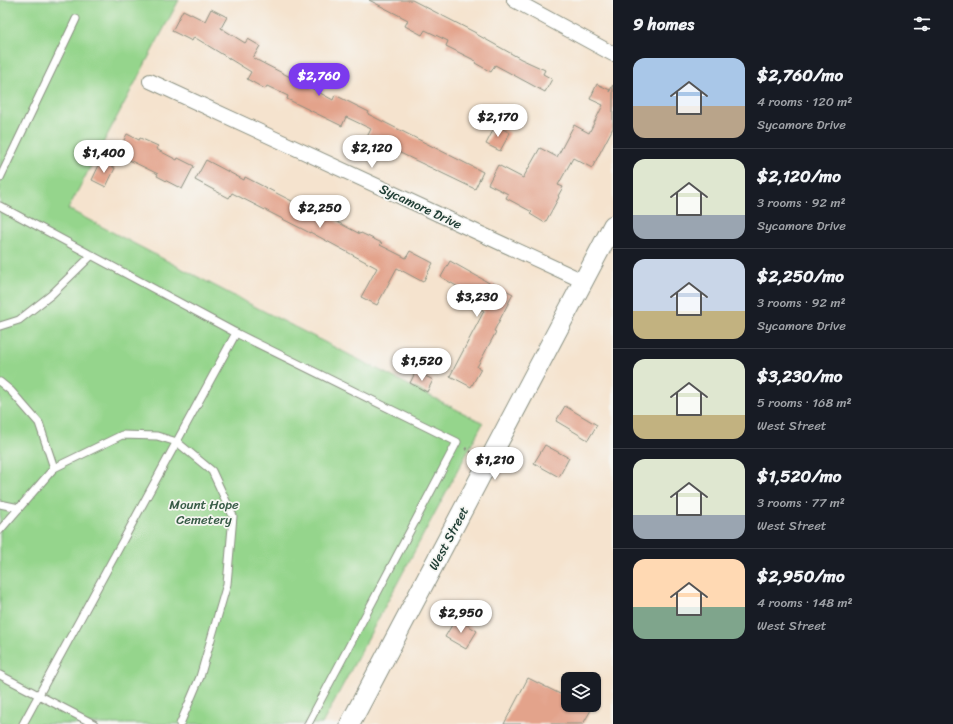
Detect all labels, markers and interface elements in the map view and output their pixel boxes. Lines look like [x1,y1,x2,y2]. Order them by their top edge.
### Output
text: 9 homes [633,9,694,39]
icon: filters [911,13,933,35]
text: $2,760/mo [757,60,843,90]
pin: $2,760 [286,63,352,97]
text: $2,760 [298,64,340,87]
icon: home [665,74,713,122]
text: 4 rooms · 120 m² [757,90,852,113]
pin: $2,170 [465,104,531,138]
text: $2,170 [478,105,518,128]
text: Sycamore Drive [757,113,846,136]
pin: $2,120 [339,135,405,169]
text: $2,120 [351,136,393,159]
pin: $1,400 [71,140,137,174]
text: $1,400 [83,141,125,164]
text: $2,120/mo [757,161,841,191]
icon: home [665,175,713,223]
street label: Sycamore Drive [376,177,466,236]
text: 3 rooms · 92 m² [757,191,846,214]
pin: $2,250 [287,195,353,229]
text: $2,250 [298,196,342,219]
text: Sycamore Drive [757,214,846,237]
text: $2,250/mo [757,261,844,291]
icon: home [665,275,713,323]
pin: $3,230 [444,284,510,318]
text: $3,230 [456,285,498,308]
text: 3 rooms · 92 m² [757,291,846,314]
text: Sycamore Drive [757,314,846,337]
pin: $1,520 [389,348,455,382]
text: $1,520 [401,349,443,372]
text: $3,230/mo [757,361,842,391]
icon: home [665,375,713,423]
text: 5 rooms · 168 m² [757,391,852,414]
text: West Street [757,414,827,437]
pin: $1,210 [462,447,528,481]
text: $1,210 [475,448,515,471]
text: $1,520/mo [757,461,841,491]
icon: home [665,475,713,523]
text: 3 rooms · 77 m² [757,491,845,514]
park label: Mount Hope Cemetery [169,493,239,531]
street label: West Street [422,502,475,574]
text: West Street [757,514,827,537]
text: $2,950/mo [757,561,845,591]
icon: home [665,575,713,623]
text: 4 rooms · 148 m² [757,591,853,614]
pin: $2,950 [428,600,494,634]
text: $2,950 [439,601,483,624]
text: West Street [757,614,827,637]
map controls [561,672,601,712]
button: layers [561,672,601,712]

